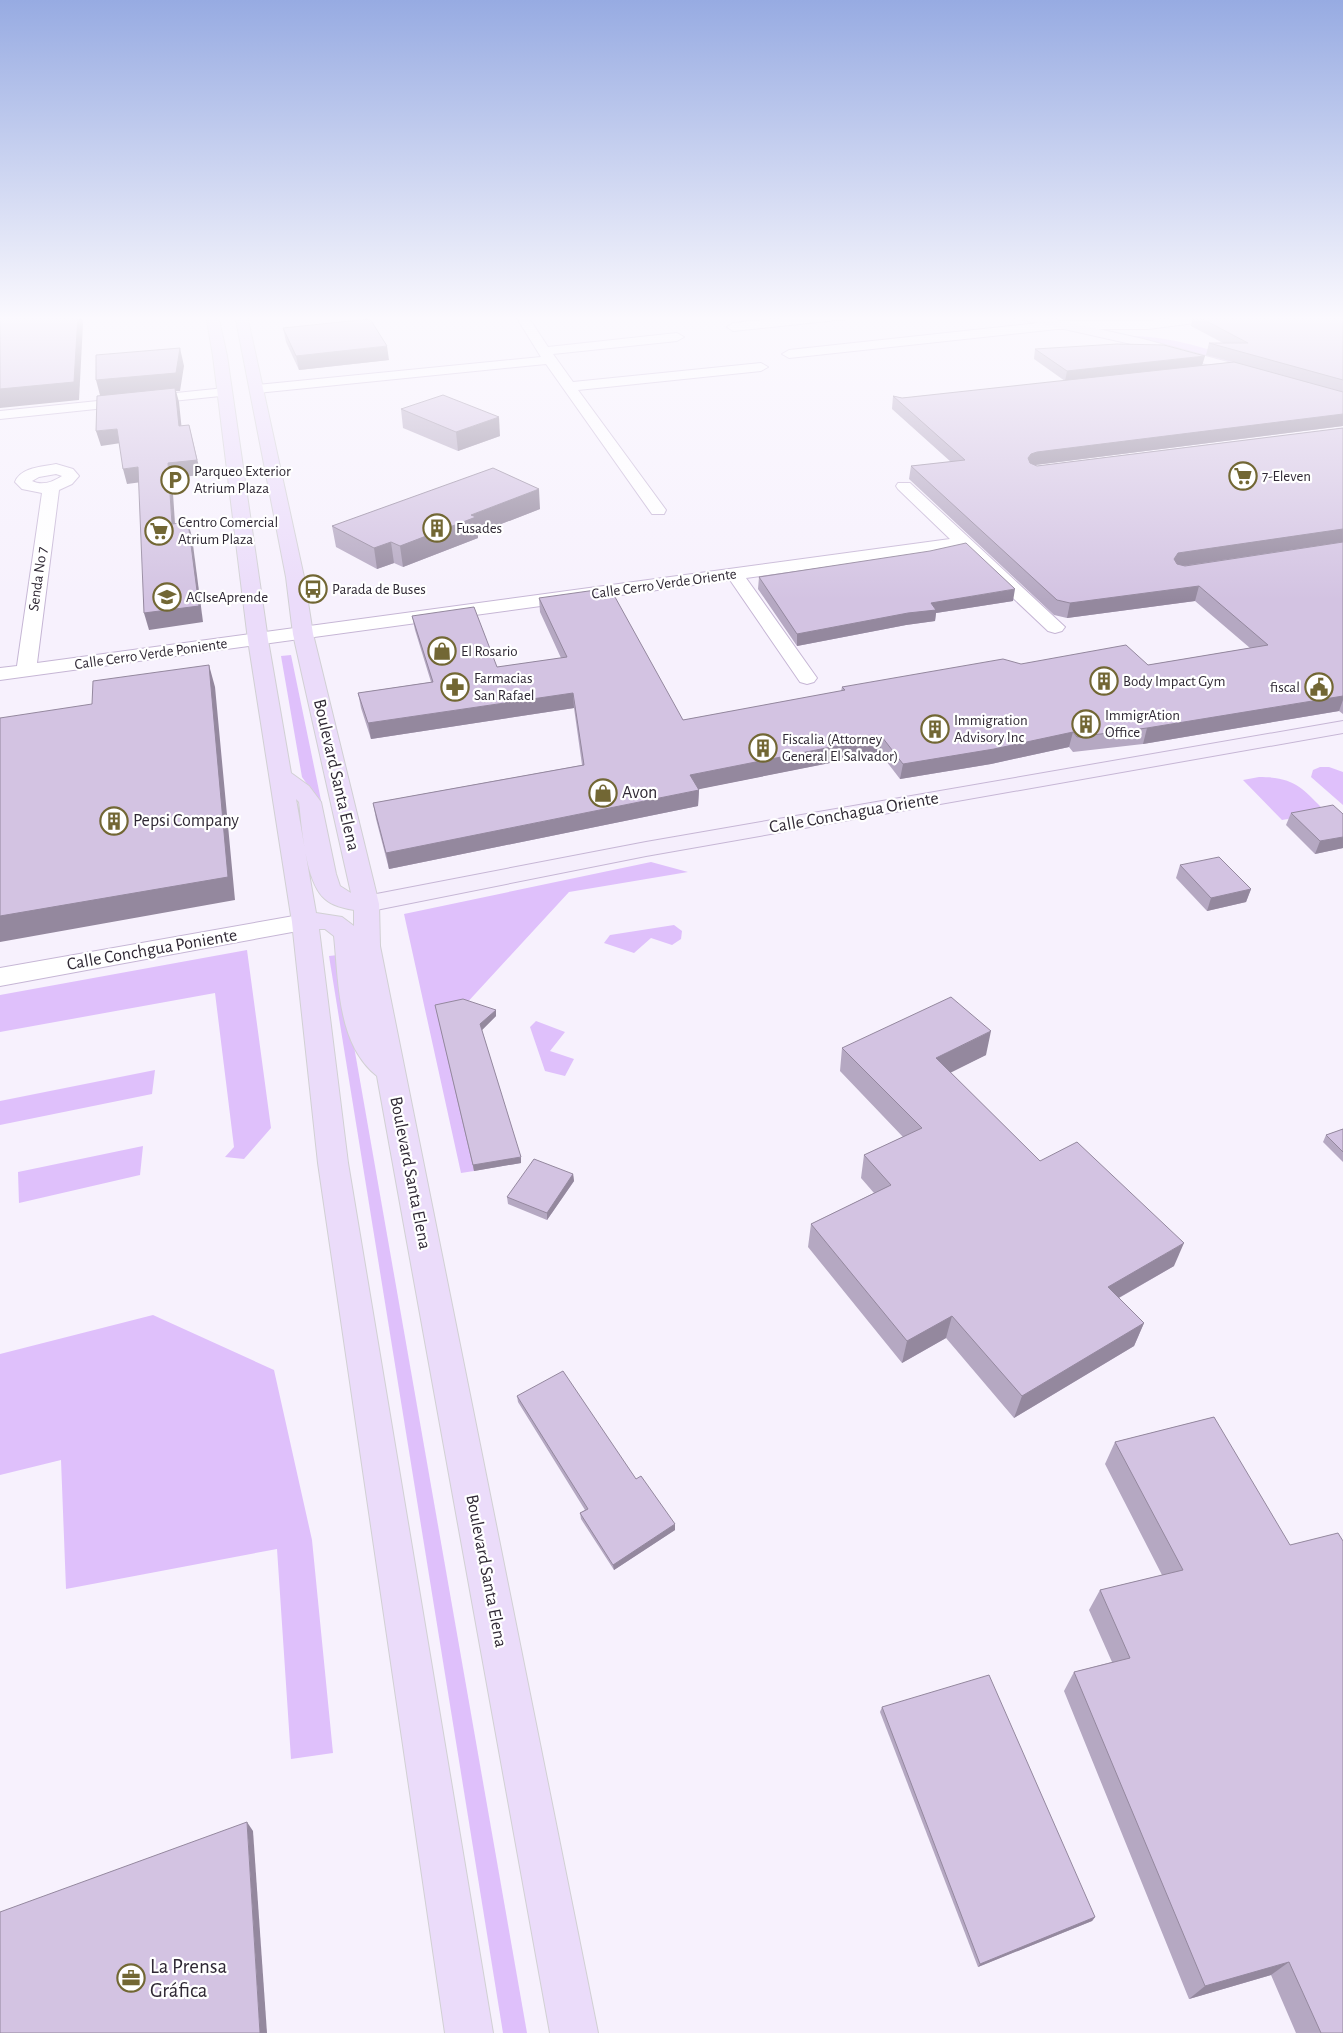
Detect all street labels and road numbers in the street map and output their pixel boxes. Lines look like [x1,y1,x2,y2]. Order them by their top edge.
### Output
street label: Senda No 7 [26,546,50,612]
street label: Calle Cerro Verde Oriente [591,566,738,602]
street label: Calle Cerro Verde Poniente [74,636,228,672]
street label: Boulevard Santa Elena [310,697,362,853]
street label: Calle Conchagua Oriente [768,789,940,837]
street label: Calle Conchgua Poniente [65,926,239,974]
street label: Boulevard Santa Elena [386,1095,434,1251]
street label: Boulevard Santa Elena [462,1493,510,1649]

